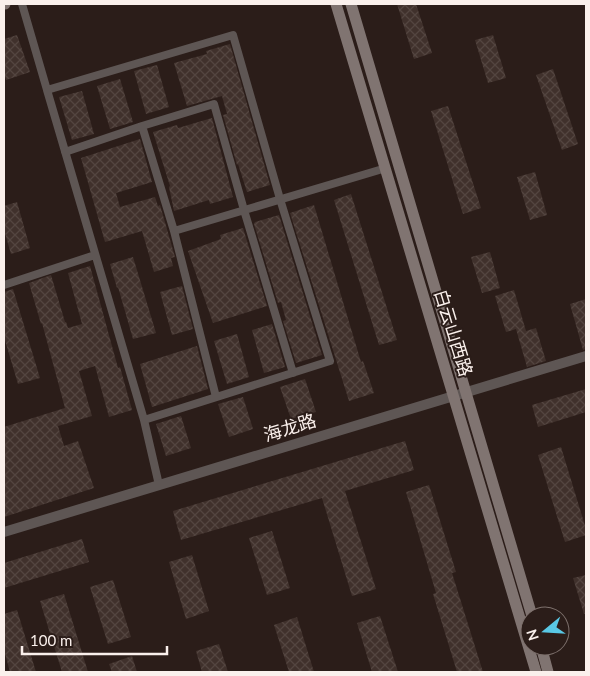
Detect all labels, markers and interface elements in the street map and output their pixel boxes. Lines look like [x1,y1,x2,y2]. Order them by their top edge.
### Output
street label: 白云山西路 [430,286,478,379]
street label: 海龙路 [261,409,319,445]
north arrow [520,606,570,656]
scale bar [22,624,168,656]
text: N [522,627,542,643]
text: 100 m [30,631,72,649]

